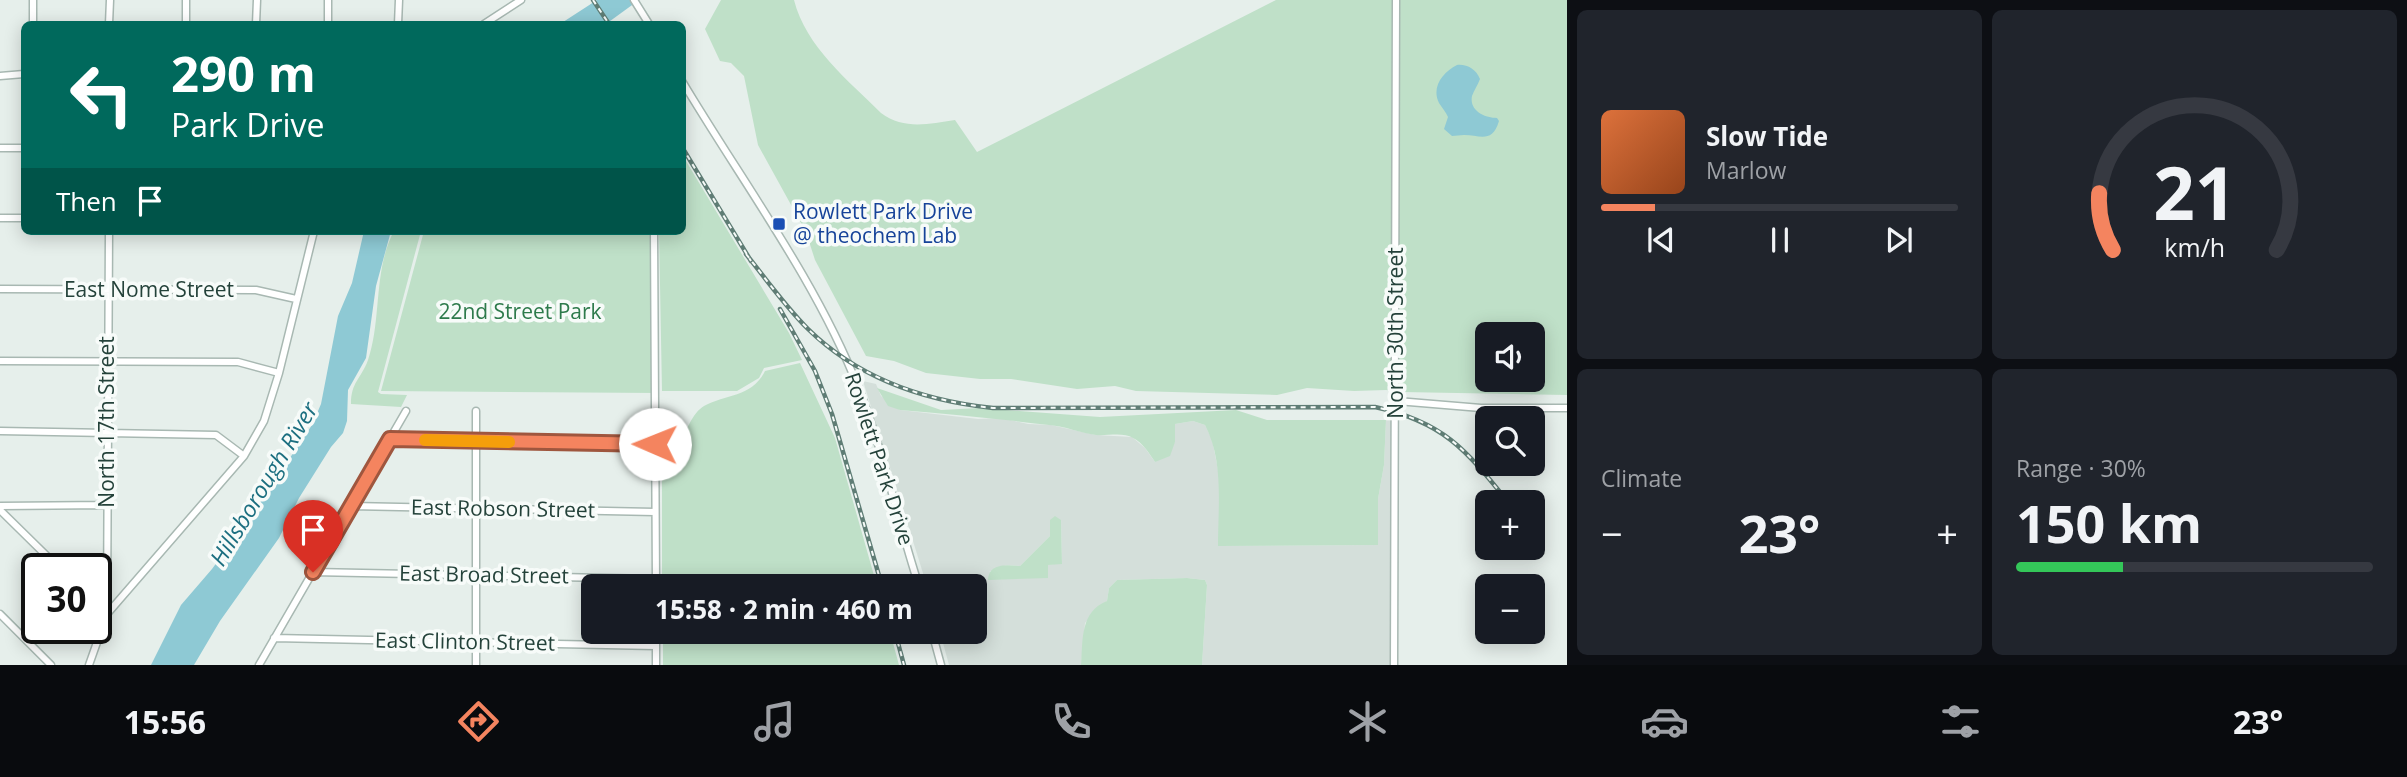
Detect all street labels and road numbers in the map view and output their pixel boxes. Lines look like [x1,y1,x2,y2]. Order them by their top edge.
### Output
street label: North 30th Street [1381,247,1409,419]
street label: East Nome Street [64,275,234,303]
street label: North 17th Street [92,336,120,508]
street label: Rowlett Park Drive [839,369,921,549]
street label: East Robson Street [411,492,595,524]
street label: East Broad Street [399,559,569,589]
street label: East Clinton Street [375,625,555,657]

